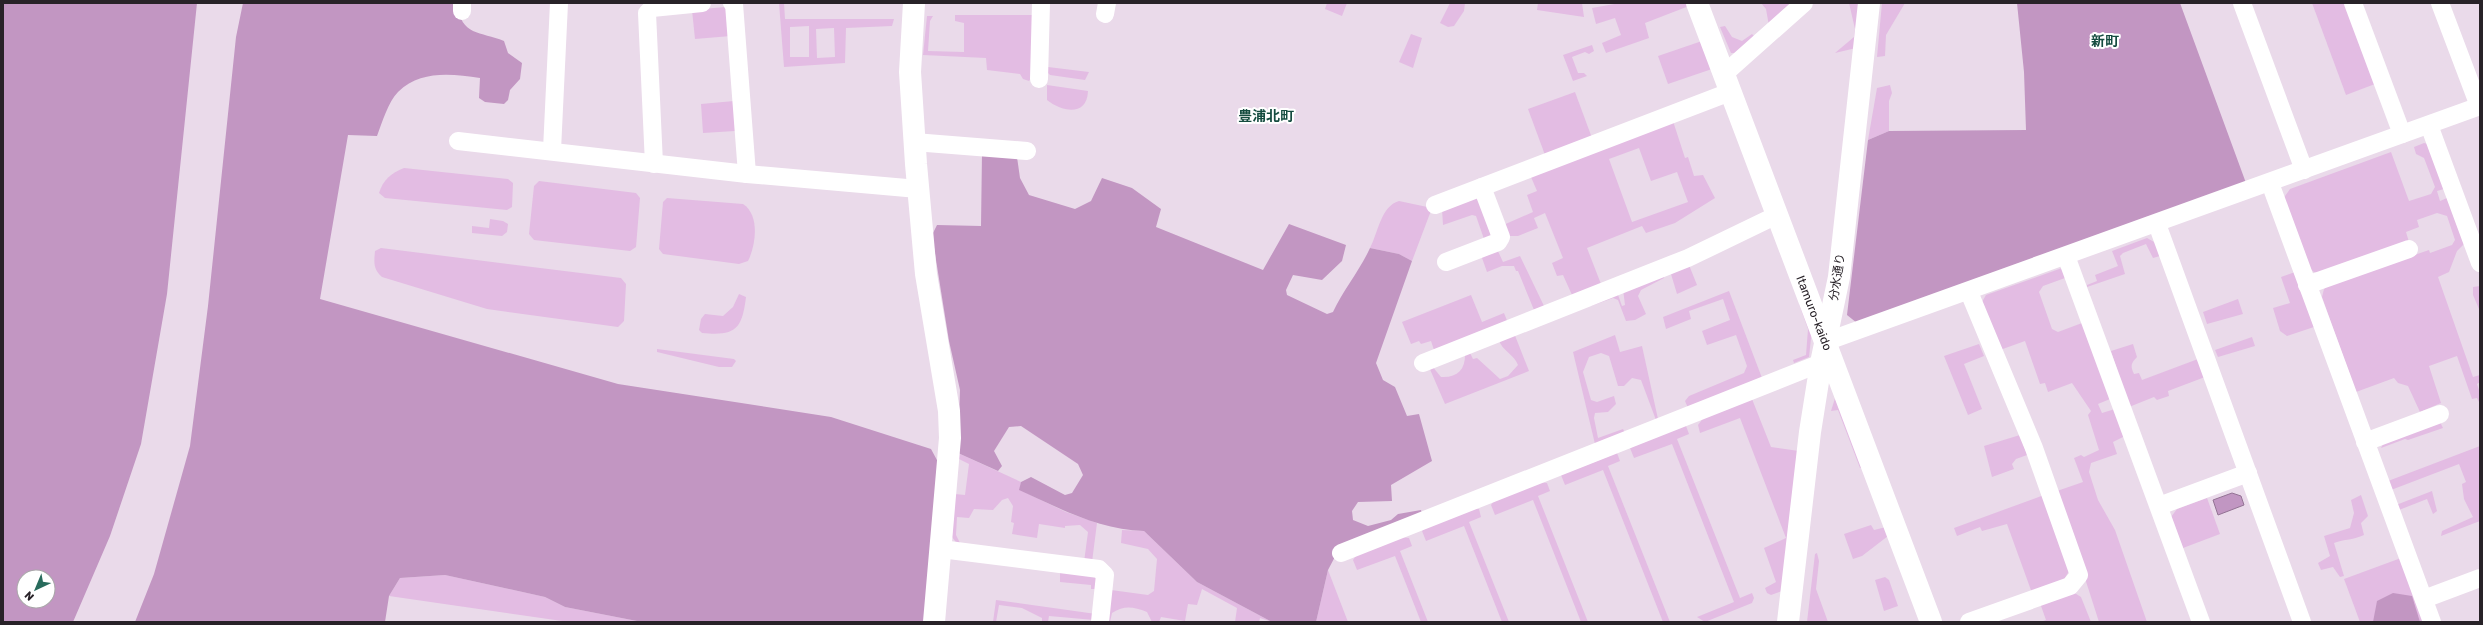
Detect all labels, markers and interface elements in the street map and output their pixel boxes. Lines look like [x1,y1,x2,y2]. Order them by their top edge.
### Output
district label: 新町 [2091,33,2119,50]
district label: 豊浦北町 [1238,108,1294,125]
street label: 分水通り [1826,252,1848,302]
street label: Itamuro-kaido [1793,273,1835,353]
north arrow [16,569,56,609]
text: N [22,588,37,603]

